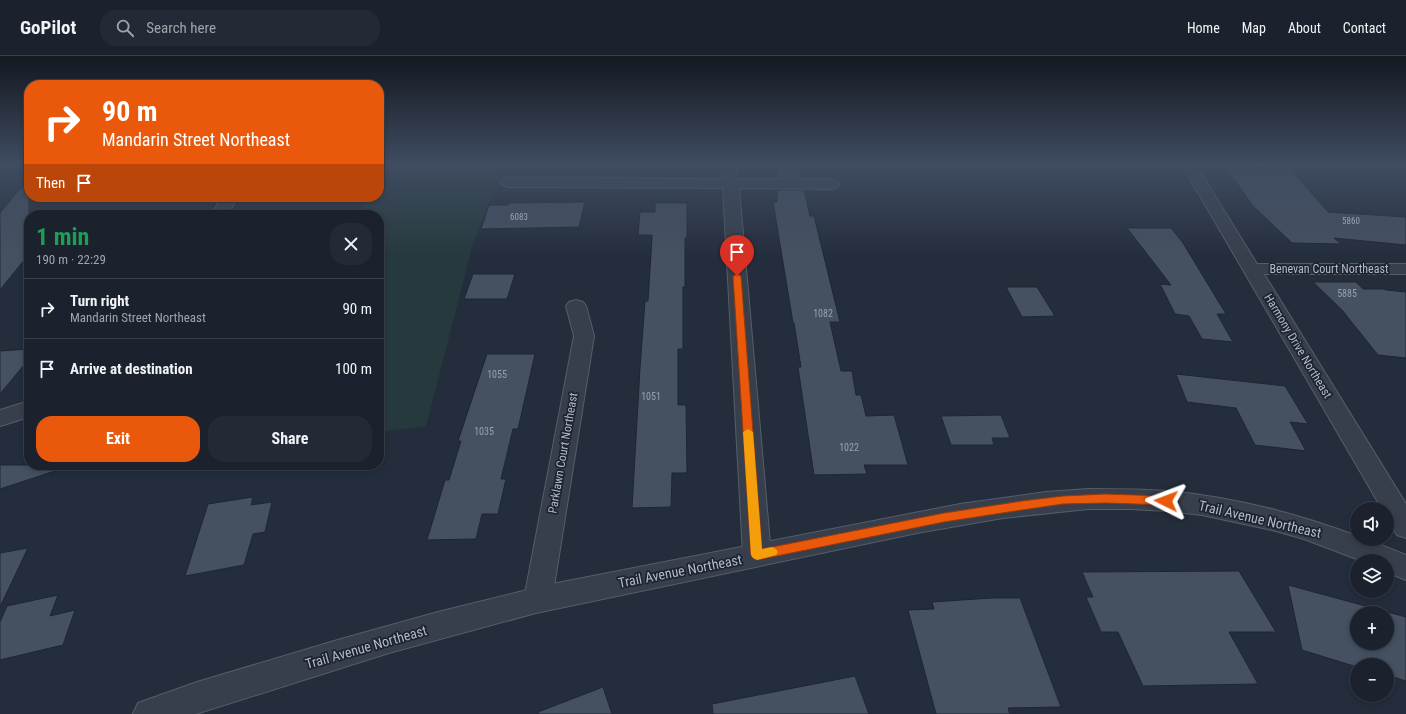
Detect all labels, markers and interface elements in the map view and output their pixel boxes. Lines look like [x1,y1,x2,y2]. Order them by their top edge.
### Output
search box [100,10,380,46]
text: GoPilot [20,16,76,39]
icon: search [114,17,136,39]
text: Search here [146,19,216,37]
text: Home [1187,20,1220,36]
text: Map [1242,20,1266,36]
text: About [1288,20,1321,36]
text: Contact [1343,20,1386,36]
text: 90 m [102,95,158,128]
icon: right [36,96,88,148]
text: Mandarin Street Northeast [102,129,290,150]
icon: arrive [73,172,95,194]
text: Then [36,174,65,192]
house number: 6083 [510,212,528,222]
house number: 5860 [1342,216,1360,226]
text: 1 min [36,223,89,251]
button: close [330,223,372,265]
pin [720,235,754,276]
icon: arrive [726,241,748,263]
text: 190 m · 22:29 [36,252,106,267]
street label: Benevan Court Northeast [1270,262,1389,276]
house number: 5885 [1337,288,1357,299]
street label: Harmony Drive Northeast [1261,291,1335,401]
text: Turn right [70,292,129,310]
icon: right [36,298,58,320]
text: 90 m [342,300,372,318]
house number: 1082 [813,308,833,319]
text: Mandarin Street Northeast [70,310,206,325]
icon: arrive [36,358,58,380]
text: Arrive at destination [70,360,193,378]
text: 100 m [335,360,372,378]
house number: 1055 [487,369,507,380]
street label: Parklawn Court Northeast [545,391,581,514]
house number: 1051 [641,391,661,402]
button: Exit [36,416,200,462]
button: Share [208,416,372,462]
house number: 1035 [474,426,494,437]
house number: 1022 [839,442,859,453]
position arrow [1145,480,1187,522]
street label: Trail Avenue Northeast [1197,497,1323,541]
map controls [1350,502,1394,702]
button: sound [1350,502,1394,546]
street label: Trail Avenue Northeast [617,551,743,591]
button: layers [1350,554,1394,598]
button: + [1350,606,1394,650]
street label: Trail Avenue Northeast [303,622,429,672]
button: − [1350,658,1394,702]

